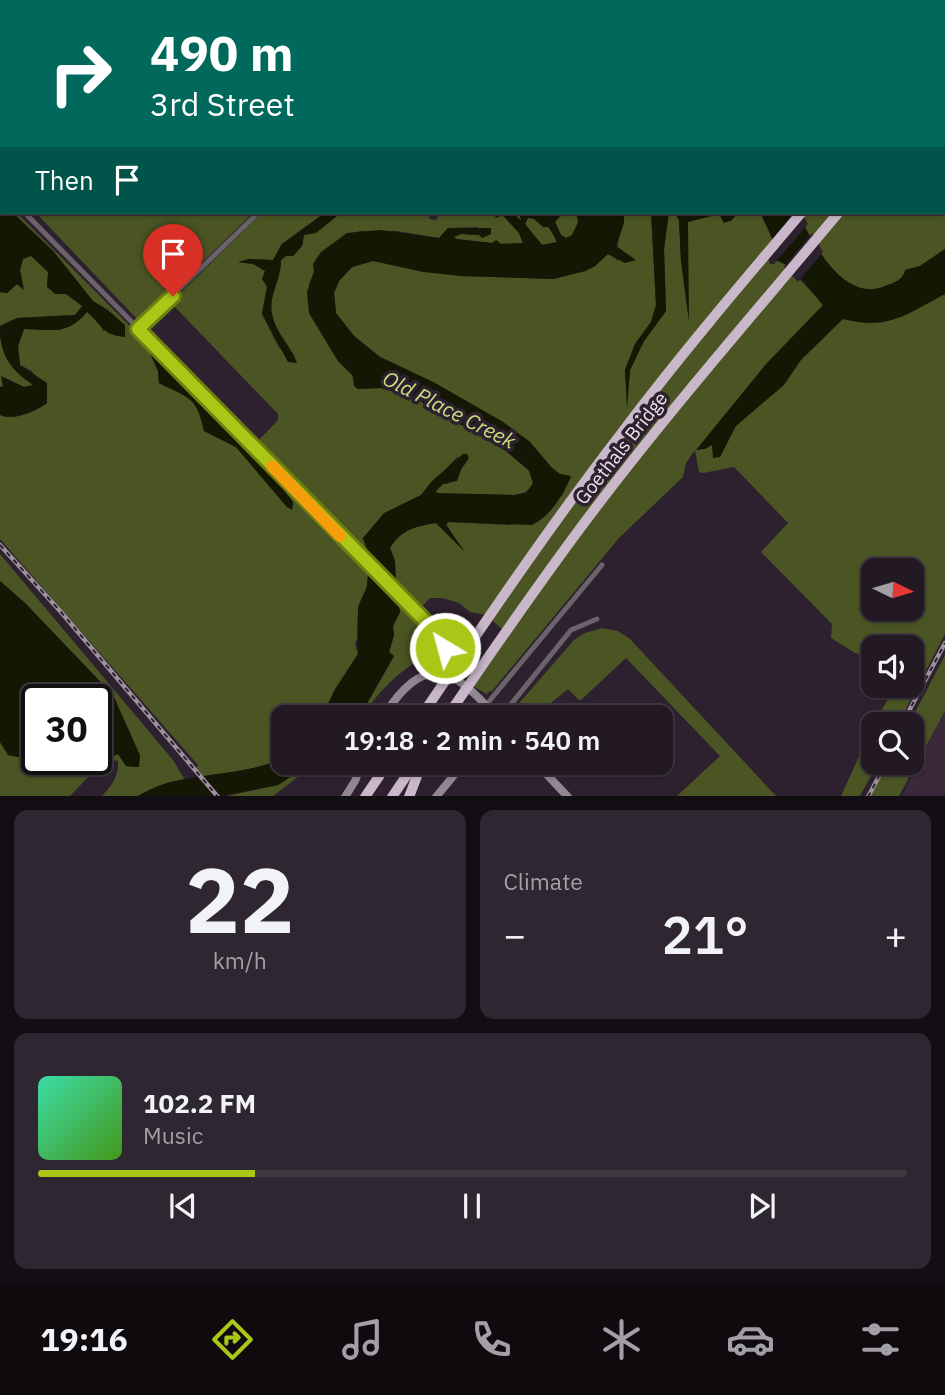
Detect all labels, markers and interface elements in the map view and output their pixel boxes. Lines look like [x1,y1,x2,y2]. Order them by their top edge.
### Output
text: 490 m [150,21,294,84]
icon: right [35,28,126,119]
text: 3rd Street [150,83,295,125]
icon: arrive [108,161,146,199]
text: Then [35,163,94,197]
pin [143,224,203,296]
icon: arrive [154,235,192,273]
water label: Old Place Creek [378,364,522,455]
street label: Goethals Bridge [570,387,672,509]
north arrow [861,558,924,621]
map controls [861,558,924,775]
position arrow [408,611,482,685]
button: sound [861,635,924,698]
speed limit sign: 30 [21,684,112,775]
button: search [861,712,924,775]
text: 19:18 · 2 min · 540 m [344,723,600,757]
text: 22 [185,840,294,958]
text: Climate [504,866,583,896]
text: 21° [662,901,749,968]
text: − [504,910,526,959]
text: + [884,910,907,959]
text: km/h [213,945,267,975]
text: 102.2 FM [143,1086,256,1120]
text: Music [143,1120,203,1150]
icon: previous [164,1187,202,1225]
icon: pause [453,1187,491,1225]
icon: next [743,1187,781,1225]
icon: directions [208,1315,257,1364]
icon: music [338,1315,387,1364]
icon: phone [467,1315,516,1364]
icon: climate [597,1315,646,1364]
icon: car [726,1315,775,1364]
icon: filters [856,1315,905,1364]
text: 19:16 [40,1318,128,1360]

